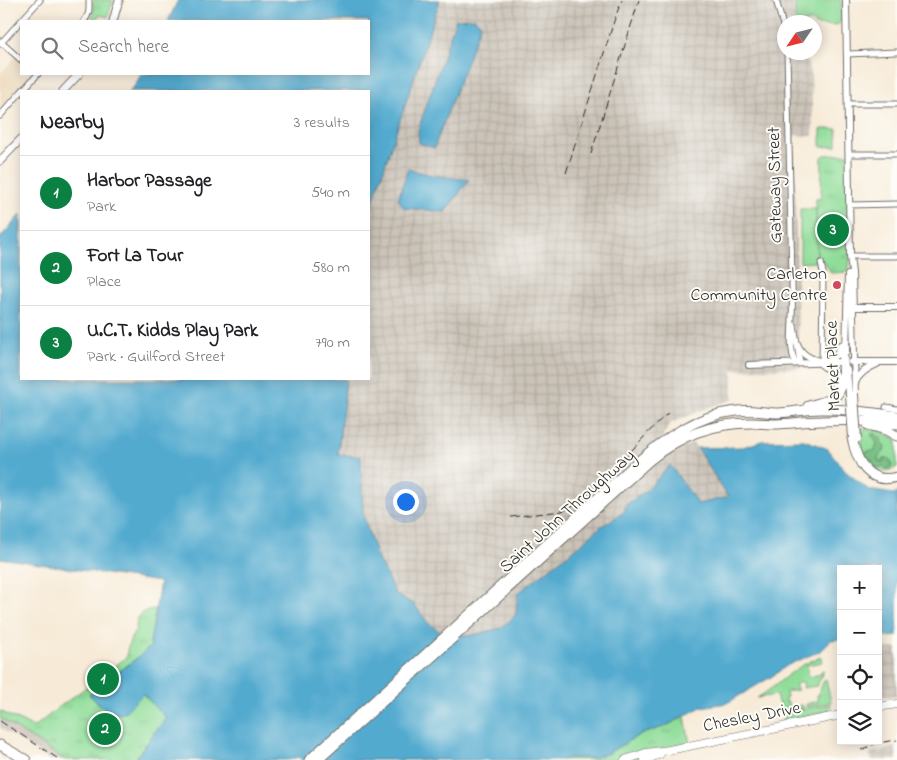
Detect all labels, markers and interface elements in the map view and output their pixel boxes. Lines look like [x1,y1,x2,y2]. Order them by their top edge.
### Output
north arrow [777,15,822,60]
search box [20,20,370,75]
icon: search [38,34,66,62]
text: Search here [78,34,169,61]
text: Nearby [40,108,104,138]
text: 3 results [294,111,350,135]
street label: Gateway Street [762,127,790,243]
text: Harbor Passage [87,168,212,195]
text: 1 [53,181,59,205]
text: 540 m [311,181,350,205]
text: Park [87,195,116,219]
pin: 3 [817,211,849,249]
text: Fort La Tour [87,243,183,270]
text: 2 [52,256,60,280]
text: 580 m [312,256,350,280]
place label: Carleton Community Centre [690,262,828,309]
text: Place [87,270,121,294]
marker: Carleton Community Centre [831,279,843,291]
text: U.C.T. Kidds Play Park [87,318,258,345]
street label: Market Place [819,319,849,412]
text: 3 [53,331,59,355]
text: 790 m [315,331,350,355]
text: Park · Guilford Street [87,345,225,369]
street label: Saint John Throughway [494,444,642,581]
your location [393,489,419,515]
map controls [837,565,882,745]
button: + [837,565,882,610]
button: − [837,610,882,655]
button: locate [837,655,882,700]
pin: 1 [87,660,119,698]
street label: Chesley Drive [701,696,804,740]
button: layers [837,700,882,745]
pin: 2 [89,710,121,748]

